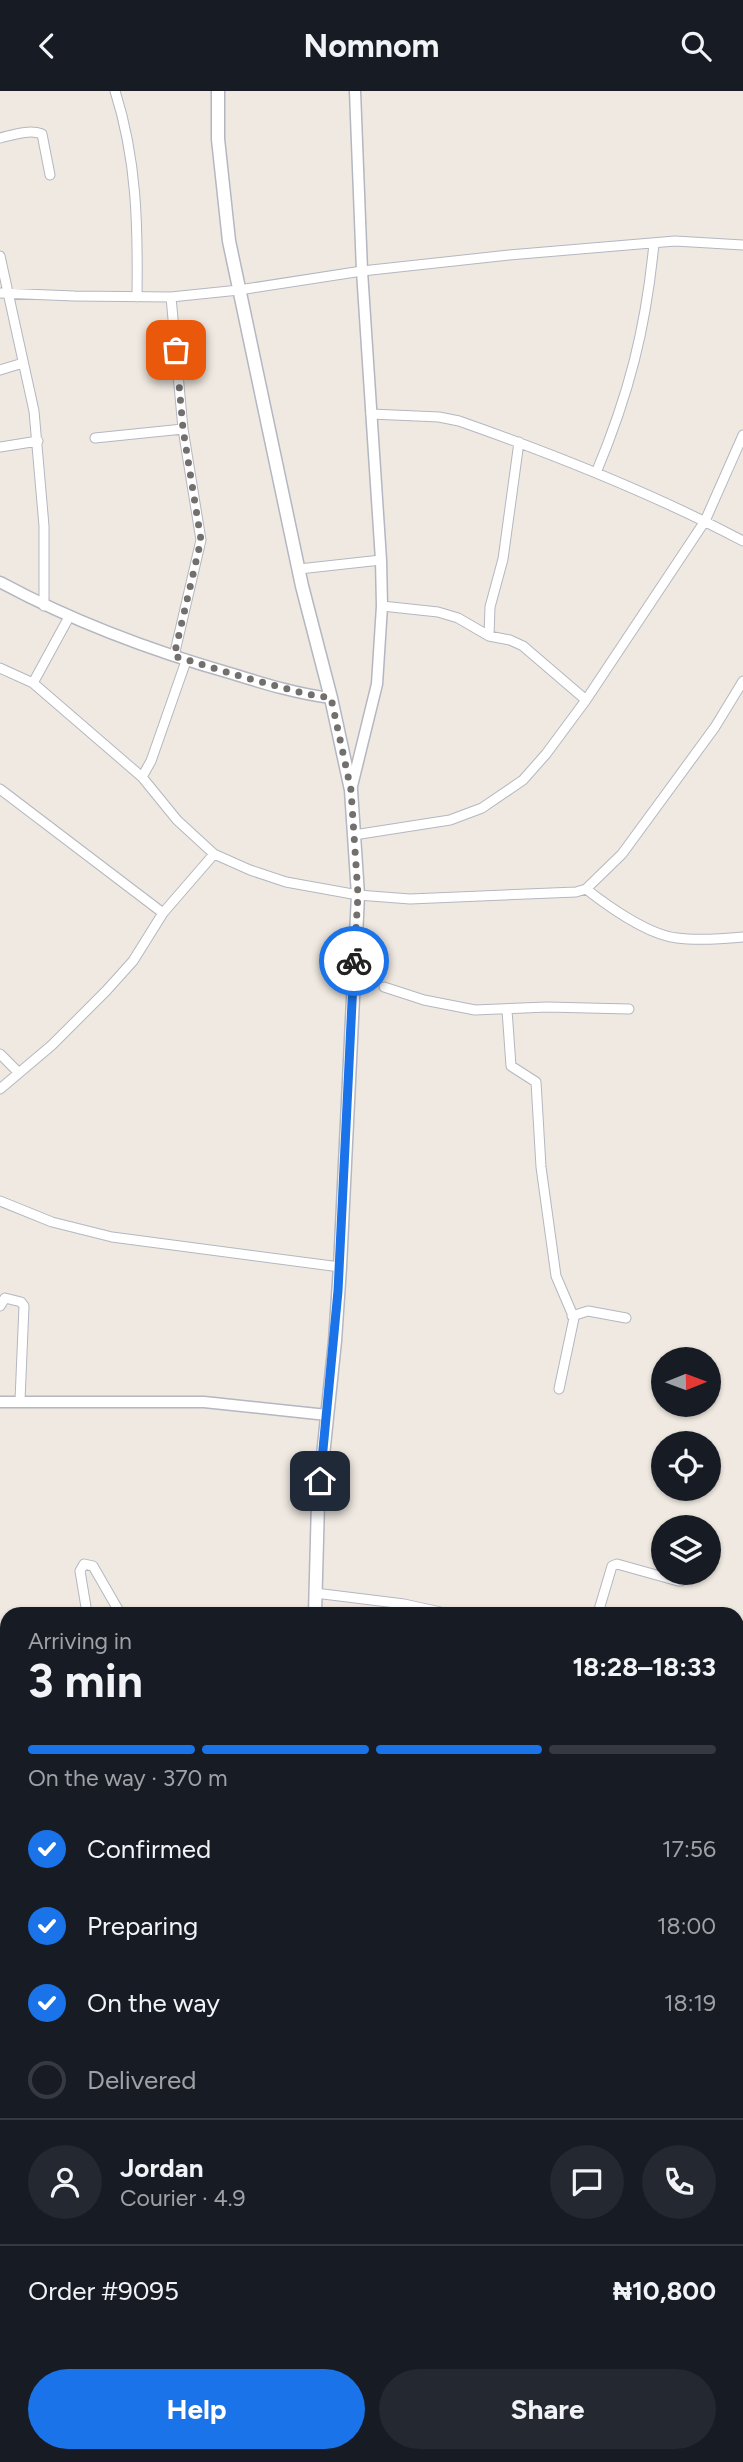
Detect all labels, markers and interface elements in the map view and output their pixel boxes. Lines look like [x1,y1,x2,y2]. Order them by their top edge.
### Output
icon: back [28,27,66,65]
text: Nomnom [304,27,439,65]
icon: search [677,27,715,65]
pin [146,320,206,380]
icon: bag [157,331,195,369]
courier [319,926,389,996]
icon: bike [335,942,373,980]
north arrow [651,1347,721,1417]
map controls [651,1347,721,1585]
button: locate [651,1431,721,1501]
pin [290,1451,350,1511]
icon: home [301,1462,339,1500]
button: layers [651,1515,721,1585]
text: Arriving in [28,1627,132,1655]
text: 18:28–18:33 [572,1651,716,1683]
text: 3 min [28,1653,143,1709]
text: On the way · 370 m [28,1764,228,1792]
icon: check [28,1830,66,1868]
text: Confirmed [87,1833,211,1865]
text: 17:56 [662,1835,716,1863]
icon: check [28,1907,66,1945]
text: Preparing [87,1910,198,1942]
text: 18:00 [657,1912,716,1940]
icon: check [28,1984,66,2022]
text: On the way [87,1987,220,2019]
text: 18:19 [664,1989,716,2017]
text: Delivered [87,2064,196,2096]
button: person [28,2145,102,2219]
button: chat [550,2145,624,2219]
button: phone [642,2145,716,2219]
text: Jordan [120,2152,203,2184]
text: Courier · 4.9 [120,2184,246,2212]
text: Order #9095 [28,2275,179,2307]
text: ₦10,800 [613,2275,716,2307]
button: Help [28,2369,365,2449]
button: Share [379,2369,716,2449]

